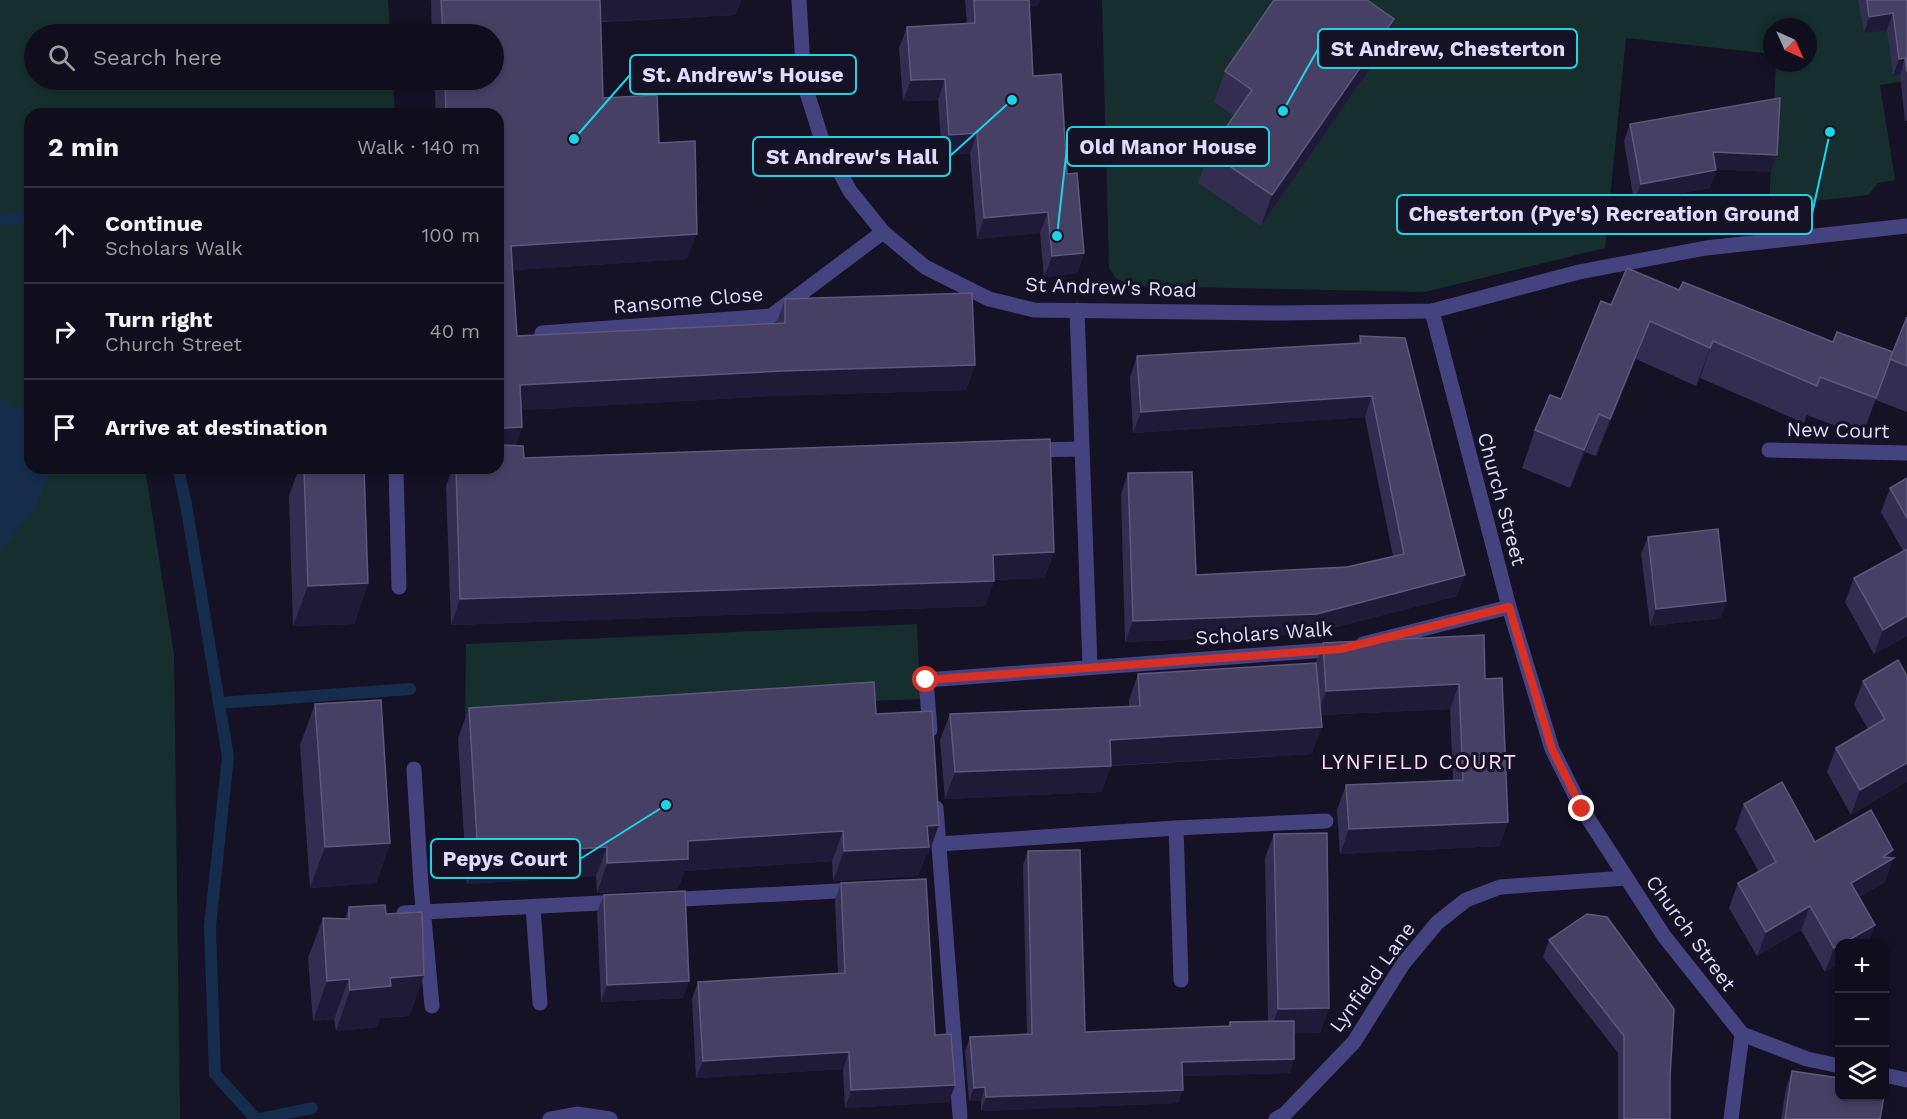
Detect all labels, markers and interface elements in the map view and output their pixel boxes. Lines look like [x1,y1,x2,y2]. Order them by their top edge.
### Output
north arrow [1763,18,1817,72]
search box [24,24,504,90]
callout: St Andrew, Chesterton [1318,29,1577,68]
text: St Andrew, Chesterton [1331,36,1565,61]
icon: search [45,41,78,74]
text: Search here [93,45,222,70]
callout: St. Andrew's House [630,55,856,94]
text: St. Andrew's House [642,62,844,87]
callout: Old Manor House [1067,127,1269,166]
text: 2 min [48,132,119,162]
text: Old Manor House [1079,134,1257,159]
text: Walk · 140 m [357,135,480,159]
callout: St Andrew's Hall [753,137,950,176]
text: St Andrew's Hall [766,144,938,169]
callout: Chesterton (Pye's) Recreation Ground [1397,195,1812,234]
text: Chesterton (Pye's) Recreation Ground [1408,201,1800,226]
text: Continue [105,211,203,236]
icon: ahead [48,219,81,252]
text: 100 m [421,223,480,247]
text: Scholars Walk [105,236,243,260]
street label: St Andrew's Road [1025,272,1197,302]
street label: Ransome Close [612,281,764,319]
text: Turn right [105,307,212,332]
icon: right [48,315,81,348]
text: 40 m [429,319,480,343]
text: Church Street [105,332,242,356]
icon: arrive [48,411,81,444]
text: Arrive at destination [105,415,328,440]
street label: New Court [1786,417,1890,443]
street label: Church Street [1473,430,1531,569]
street label: Scholars Walk [1194,616,1334,650]
route start [912,666,938,692]
district label: LYNFIELD COURT [1321,749,1517,774]
route end [1568,795,1594,821]
callout: Pepys Court [431,839,580,878]
text: Pepys Court [442,846,568,871]
street label: Church Street [1641,871,1741,996]
street label: Lynfield Lane [1324,917,1420,1037]
map controls [1835,939,1889,1101]
button: + [1835,939,1889,993]
button: − [1835,993,1889,1047]
button: layers [1835,1047,1889,1101]

